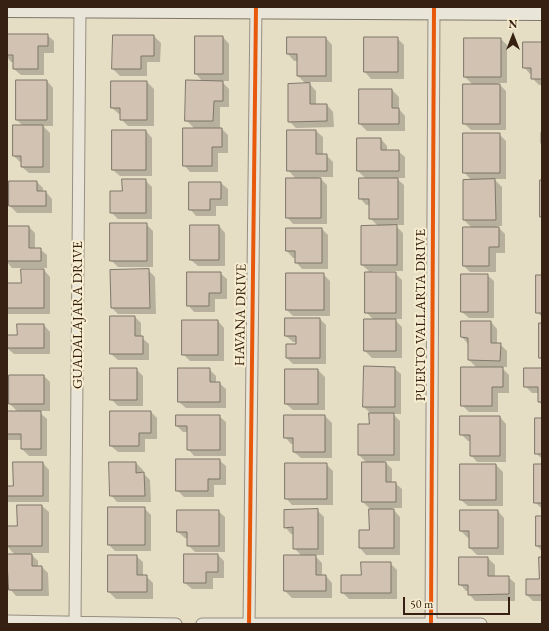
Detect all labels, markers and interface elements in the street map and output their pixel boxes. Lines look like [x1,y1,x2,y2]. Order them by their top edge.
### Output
north arrow [493,16,533,56]
text: N [509,17,517,31]
street label: PUERTO VALLARTA DRIVE [413,229,429,401]
street label: GUADALAJARA DRIVE [70,241,86,389]
street label: HAVANA DRIVE [232,264,250,366]
scale bar [405,589,512,615]
text: 50 m [410,596,433,612]

